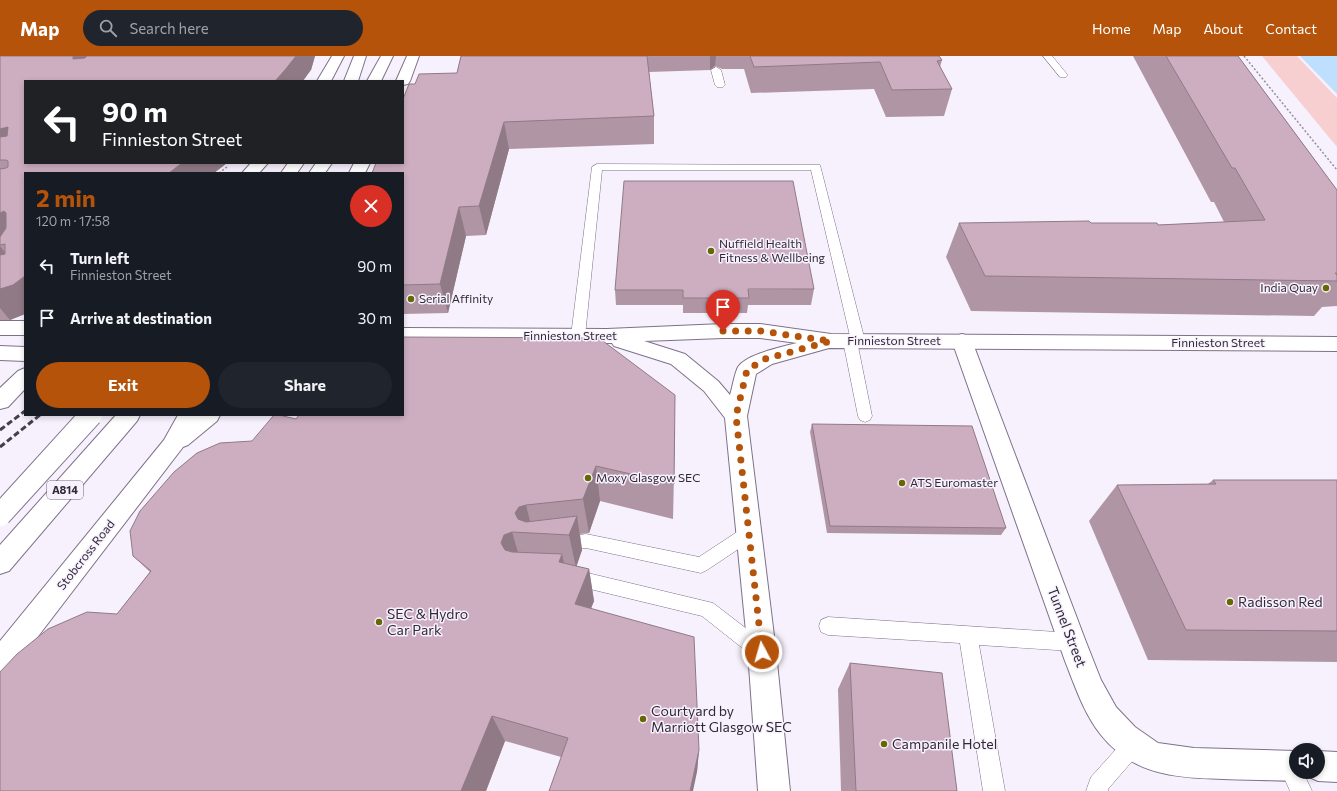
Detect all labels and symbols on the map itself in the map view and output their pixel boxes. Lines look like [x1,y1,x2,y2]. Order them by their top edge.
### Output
place label: Nuffield Health Fitness & Wellbeing [719,236,826,264]
marker: Nuffield Health Fitness & Wellbeing [706,246,716,256]
place label: India Quay [1260,280,1318,294]
marker: India Quay [1321,283,1331,293]
pin [706,290,740,331]
place label: Serial Affinity [419,291,493,305]
marker: Serial Affinity [406,294,416,304]
street label: Finnieston Street [523,328,617,342]
street label: Finnieston Street [847,333,941,347]
street label: Finnieston Street [1171,335,1265,349]
place label: Moxy Glasgow SEC [596,470,700,484]
marker: Moxy Glasgow SEC [583,473,593,483]
place label: ATS Euromaster [910,475,998,489]
marker: ATS Euromaster [897,478,907,488]
road number: A814 [47,481,83,499]
street label: Stobcross Road [54,517,117,592]
street label: Tunnel Street [1044,584,1091,670]
place label: Radisson Red [1238,593,1323,610]
marker: Radisson Red [1225,597,1235,607]
place label: SEC & Hydro Car Park [387,605,468,638]
marker: SEC & Hydro Car Park [374,617,384,627]
position arrow [741,631,783,673]
place label: Courtyard by Marriott Glasgow SEC [651,702,792,735]
marker: Courtyard by Marriott Glasgow SEC [638,714,648,724]
place label: Campanile Hotel [892,735,997,752]
marker: Campanile Hotel [879,739,889,749]

